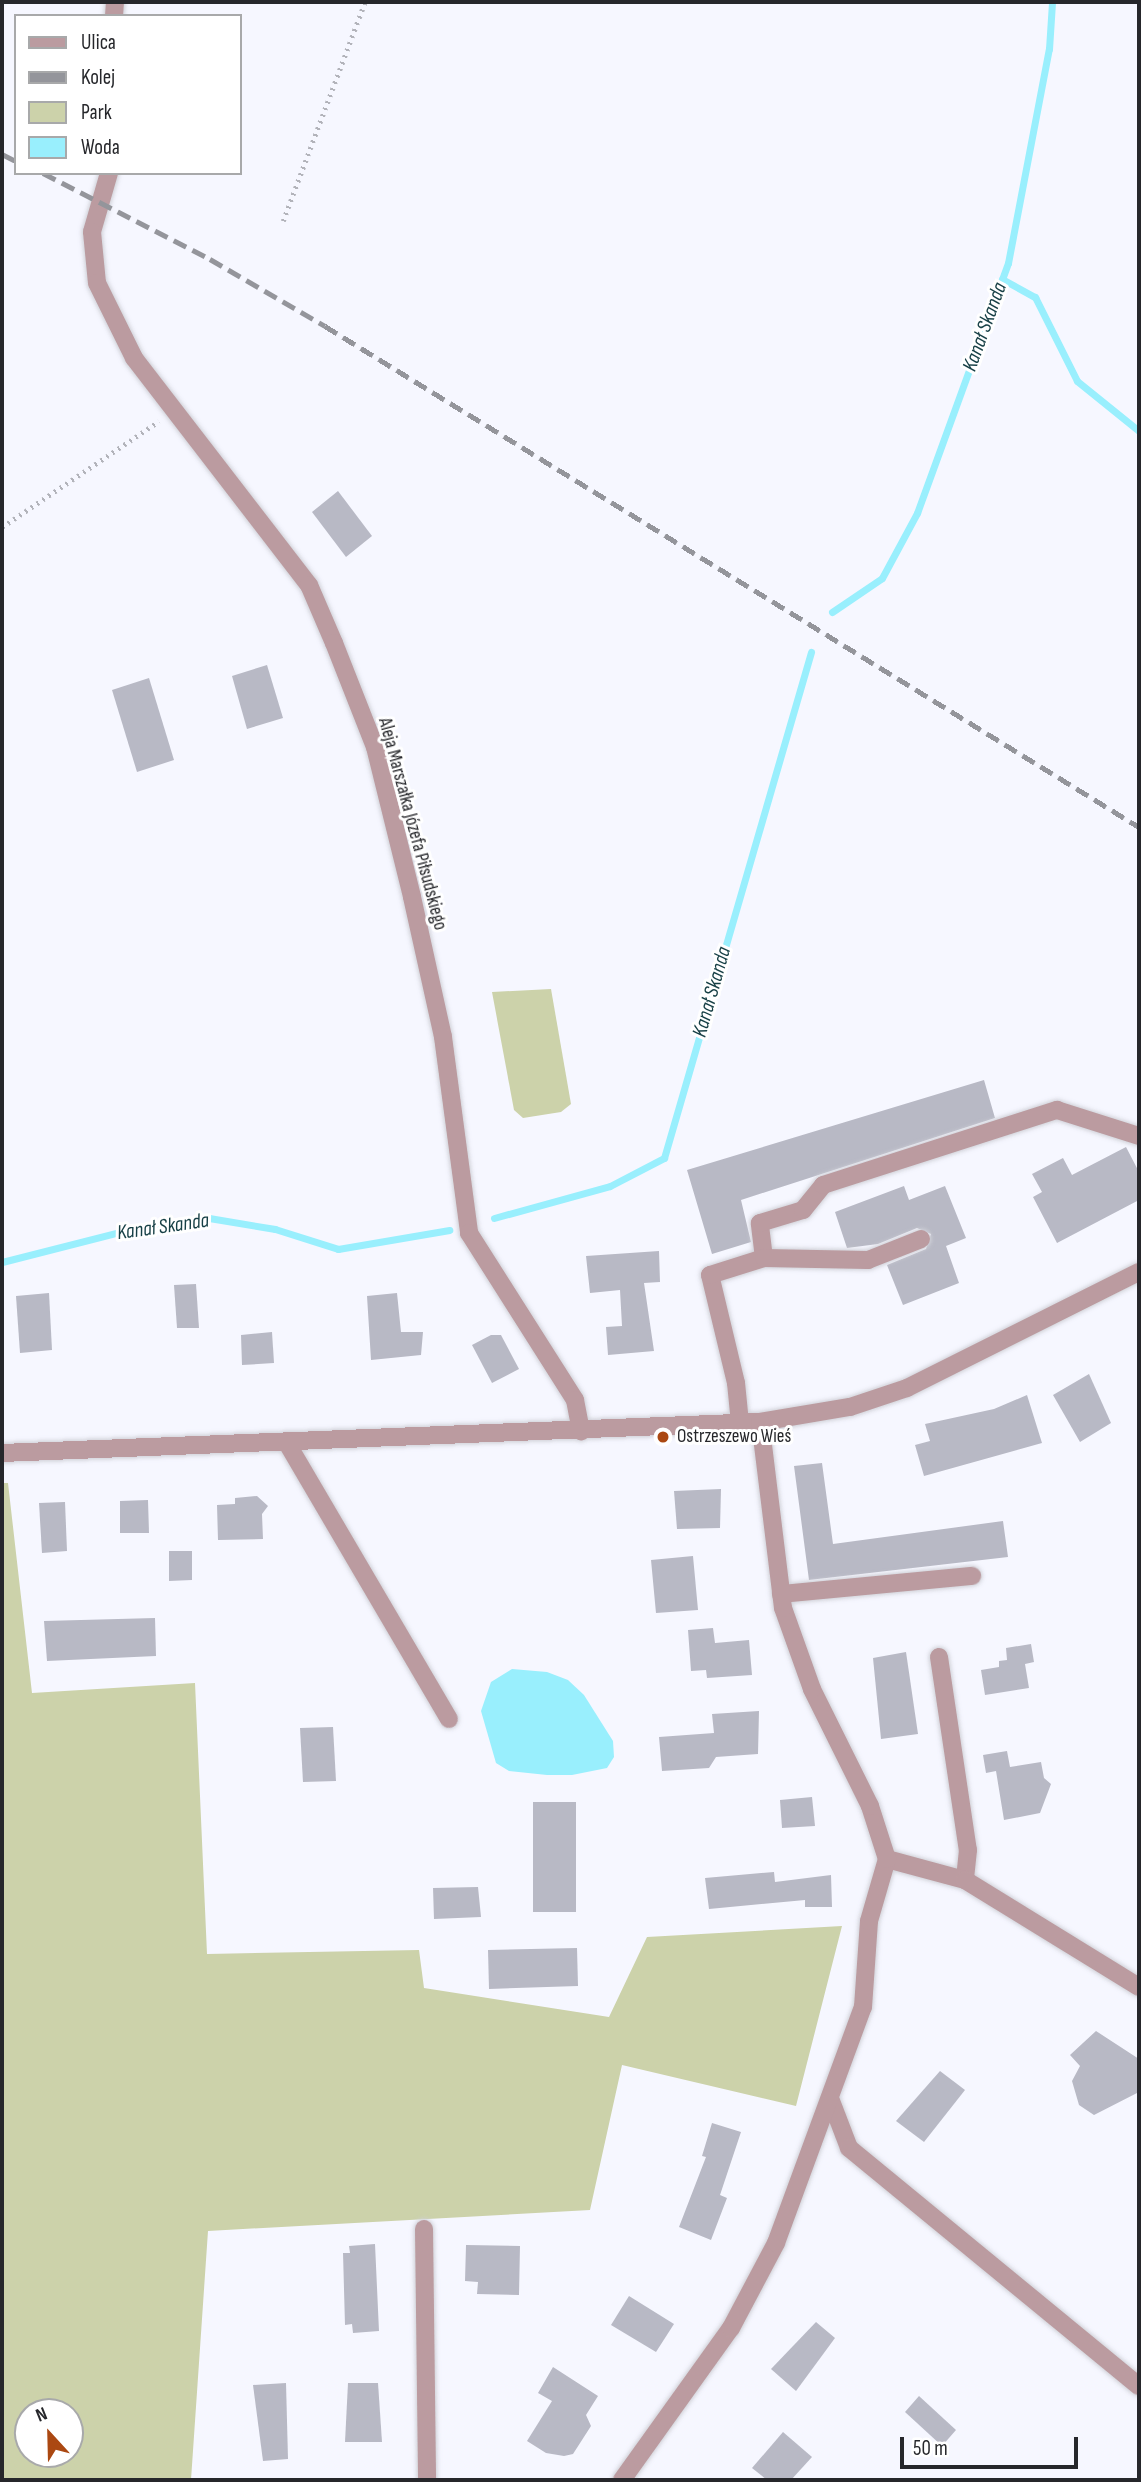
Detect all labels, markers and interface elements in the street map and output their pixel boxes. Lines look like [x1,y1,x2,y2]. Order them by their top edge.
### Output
legend [14,14,242,175]
text: Ulica [81,30,116,55]
text: Kolej [81,65,115,90]
text: Park [81,100,112,125]
text: Woda [81,135,120,160]
water label: Kanał Skanda [957,279,1013,375]
street label: Aleja Marszałka Józefa Piłsudskiego [373,715,451,933]
water label: Kanał Skanda [687,944,737,1040]
water label: Kanał Skanda [115,1208,211,1246]
place label: Ostrzeszewo Wieś [677,1426,791,1448]
marker: Ostrzeszewo Wieś [655,1429,671,1445]
north arrow [14,2398,84,2468]
text: N [33,2402,51,2427]
scale bar [903,2422,1082,2466]
text: 50 m [913,2436,948,2461]

